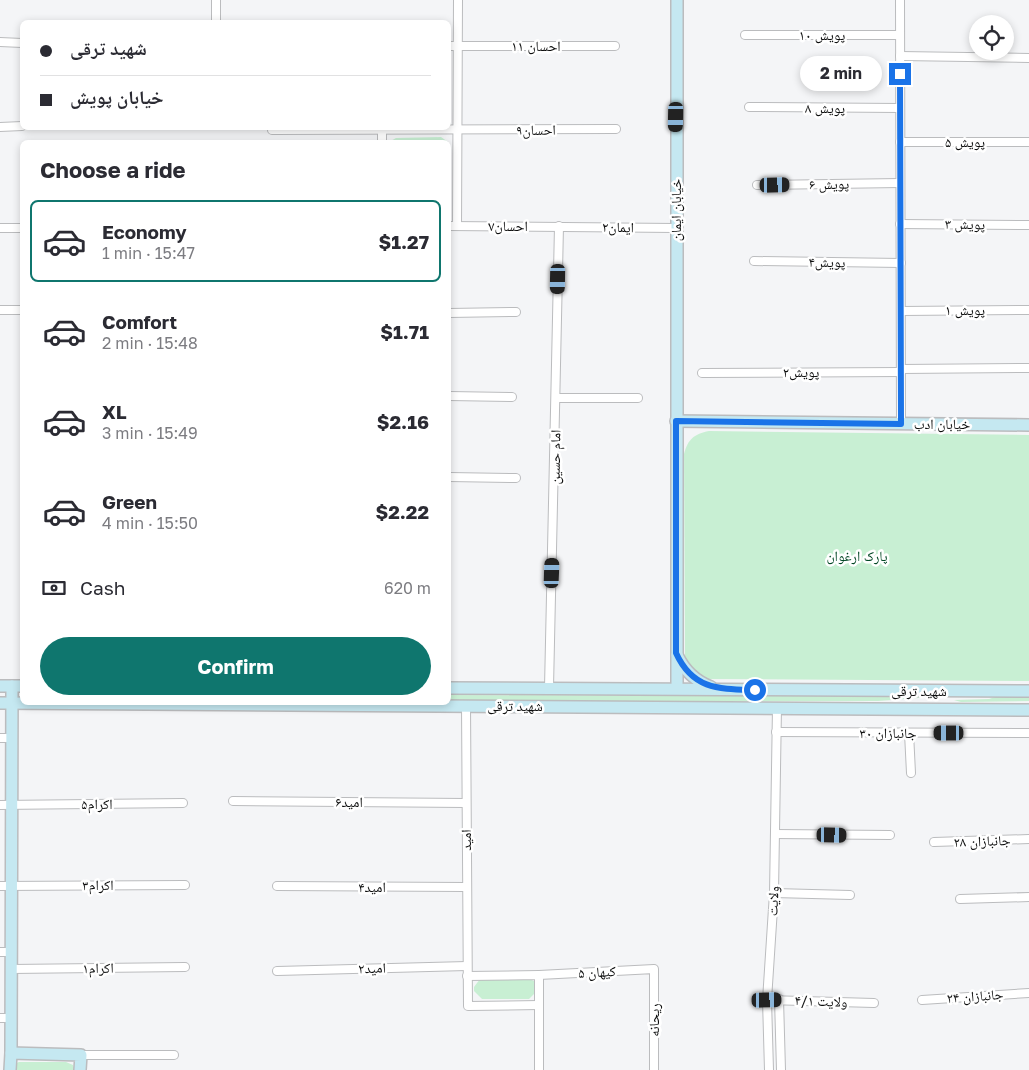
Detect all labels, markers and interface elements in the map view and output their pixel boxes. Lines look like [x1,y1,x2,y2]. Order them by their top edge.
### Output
map controls [969,15,1014,60]
button: locate [969,15,1014,60]
street label: پویش ۱۰ [799,26,845,44]
text: شهید ترقی [70,36,147,59]
street label: احسان ۱۱ [511,37,561,55]
callout: 2 min [800,56,882,92]
text: 2 min [820,63,862,83]
route end [889,63,911,85]
text: خیابان پویش [70,85,164,108]
street label: پویش ۸ [805,99,845,117]
car [668,102,683,132]
street label: احسان۹ [516,121,556,139]
street label: پویش ۵ [945,133,985,151]
text: Choose a ride [40,156,186,183]
street label: پویش ۶ [809,175,849,193]
car [759,177,790,193]
street label: خیابان ایمان [667,179,685,241]
street label: پویش ۳ [945,215,985,233]
street label: احسان۷ [488,217,528,235]
street label: ایمان۲ [602,218,634,236]
icon: car [42,219,87,264]
text: Economy [102,220,187,243]
text: $1.27 [378,230,429,253]
text: 1 min · 15:47 [102,243,195,263]
street label: پویش۴ [808,253,846,271]
car [550,264,565,294]
street label: پویش ۱ [945,301,985,319]
icon: car [42,309,87,354]
text: Comfort [102,310,177,333]
text: $1.71 [380,320,429,343]
text: 2 min · 15:48 [102,333,198,353]
street label: پویش۲ [783,363,820,381]
icon: car [42,399,87,444]
text: XL [102,400,127,423]
text: $2.16 [377,410,429,433]
street label: خیابان ادب [914,415,970,433]
text: 3 min · 15:49 [102,423,198,443]
street label: امام حسین [546,429,565,485]
icon: car [42,489,87,534]
text: Green [102,490,157,513]
text: $2.22 [375,500,429,523]
text: 4 min · 15:50 [102,513,198,533]
park label: پارک ارغوان [826,547,888,565]
car [543,558,560,588]
icon: cash [40,574,68,602]
text: Cash [80,576,125,599]
text: 620 m [384,578,431,598]
button: Confirm [40,637,431,695]
route start [744,679,766,701]
street label: شهید ترقی [891,682,947,700]
street label: شهید ترقی [487,697,543,715]
street label: جانبازان ۳۰ [860,724,917,742]
car [934,726,964,741]
street label: امید۶ [335,793,363,810]
street label: اکرام۵ [81,795,113,814]
car [816,827,847,843]
street label: امید [457,829,474,851]
street label: جانبازان ۲۸ [953,831,1011,851]
street label: اکرام۳ [82,876,114,895]
street label: امید۴ [358,878,386,895]
street label: ولایت [763,886,783,916]
street label: اکرام۱ [82,959,114,978]
street label: امید۲ [358,959,386,977]
street label: کیهان ۵ [578,962,616,982]
street label: جانبازان ۲۴ [946,985,1004,1007]
street label: ولایت ۴/۱ [794,991,848,1011]
car [751,992,782,1008]
street label: ریحانه [645,1003,663,1037]

